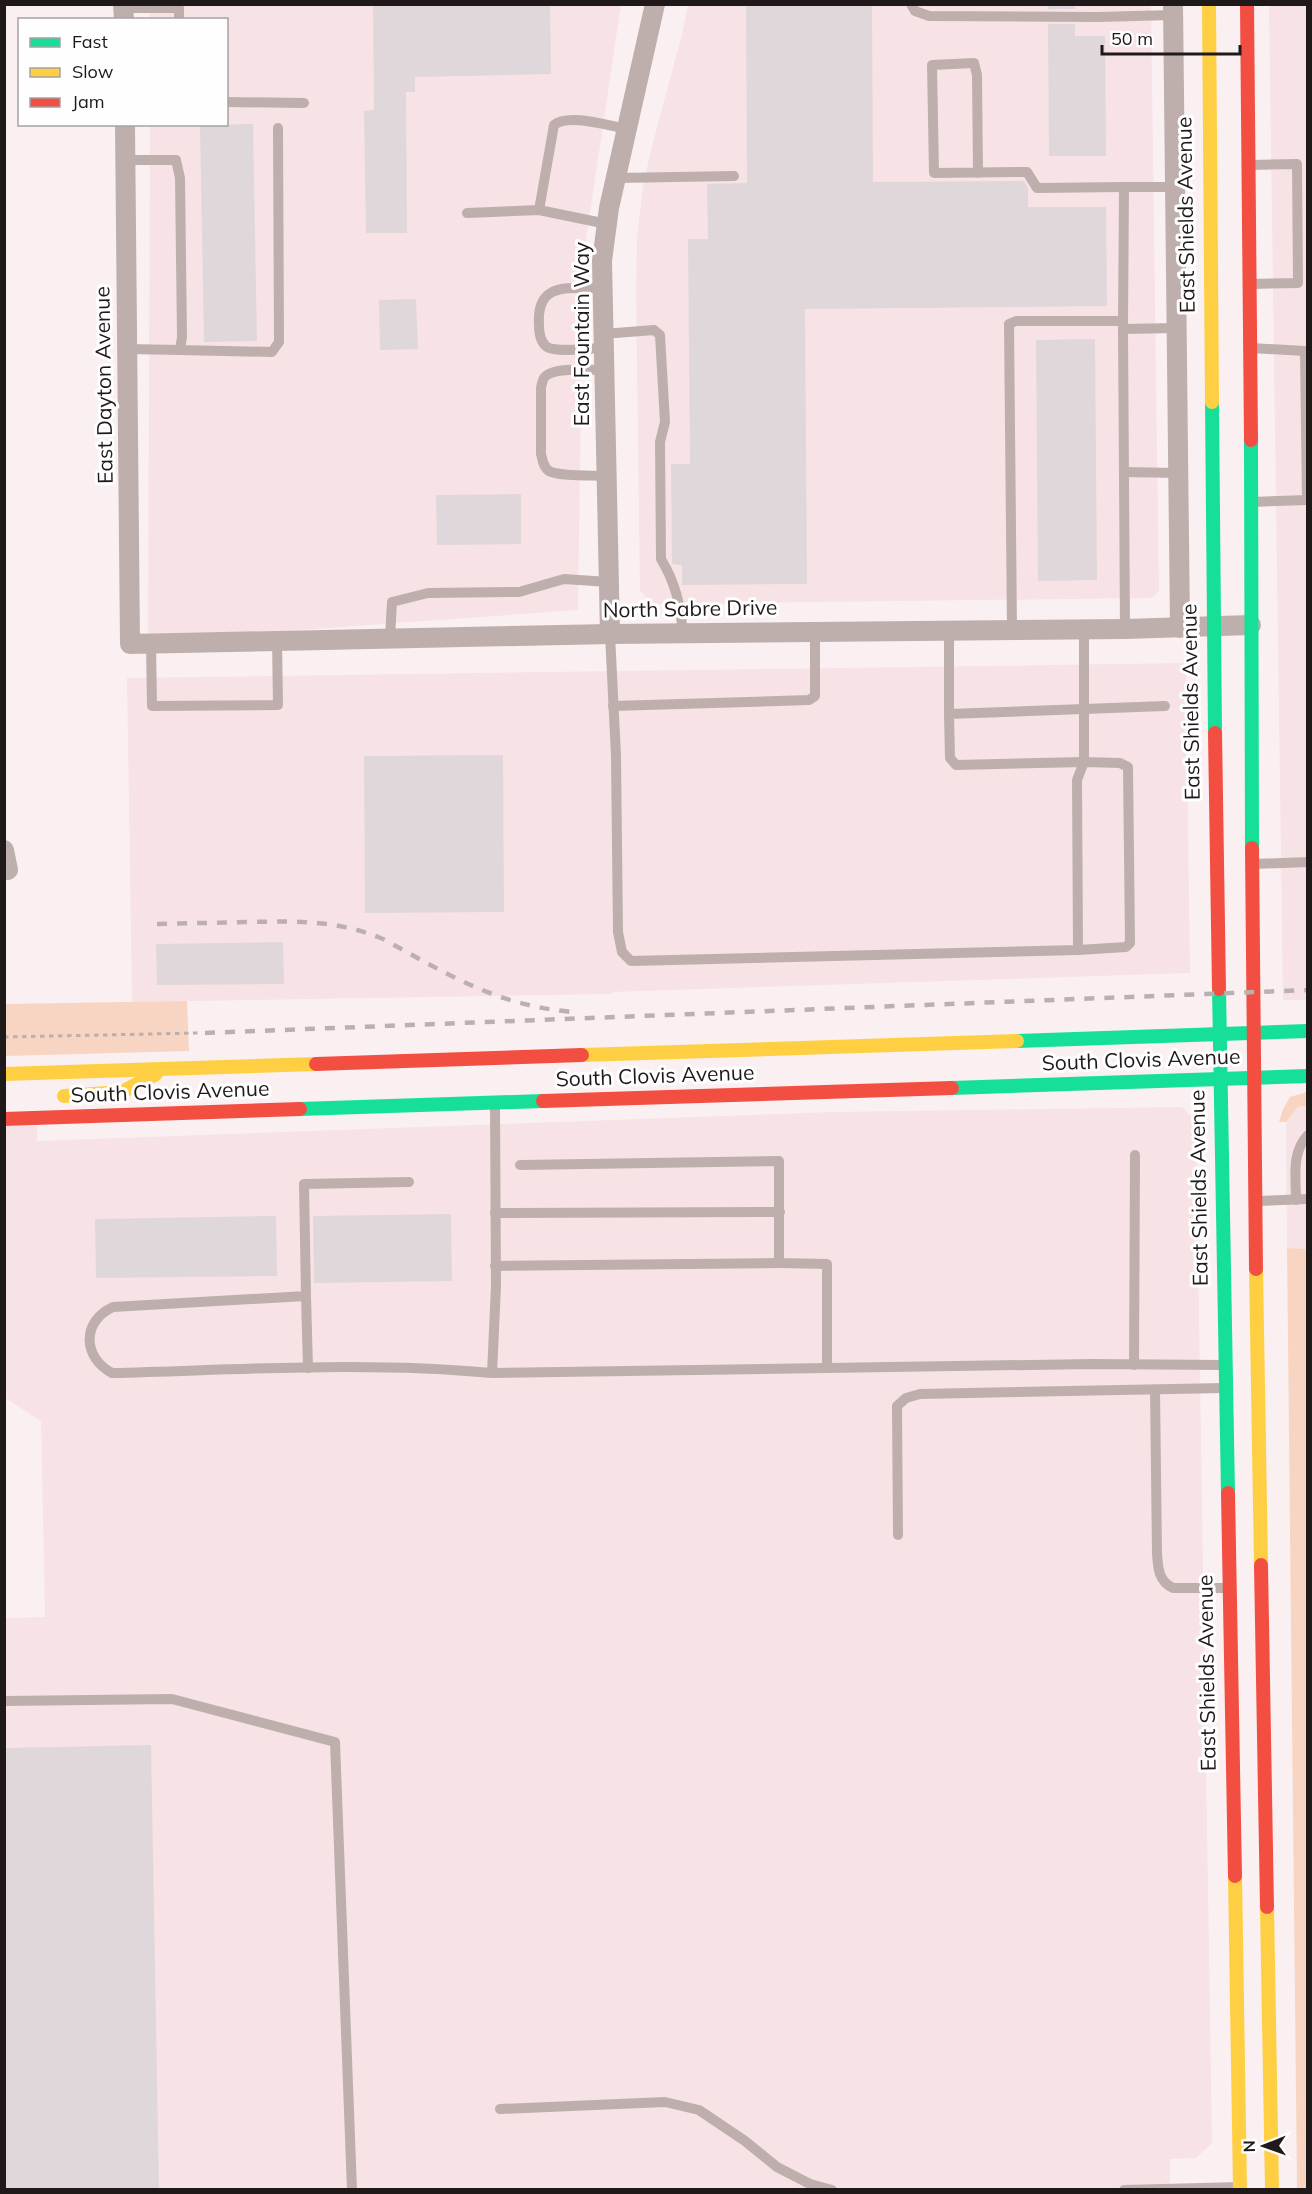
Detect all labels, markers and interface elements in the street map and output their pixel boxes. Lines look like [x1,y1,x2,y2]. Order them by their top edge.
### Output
legend [18,18,228,126]
scale bar [1102,18,1240,56]
text: 50 m [1111,27,1153,50]
text: Fast [72,30,108,53]
text: Slow [72,60,114,83]
text: Jam [72,90,105,113]
street label: East Shields Avenue [1170,117,1200,313]
street label: East Fountain Way [568,242,594,426]
street label: East Dayton Avenue [88,286,118,484]
street label: North Sabre Drive [603,593,777,623]
street label: East Shields Avenue [1175,604,1205,800]
street label: South Clovis Avenue [1041,1043,1241,1075]
street label: South Clovis Avenue [555,1059,755,1091]
street label: South Clovis Avenue [70,1075,270,1107]
street label: East Shields Avenue [1183,1090,1213,1286]
street label: East Shields Avenue [1191,1575,1221,1771]
north arrow [1234,2116,1294,2176]
text: N [1239,2140,1259,2152]

